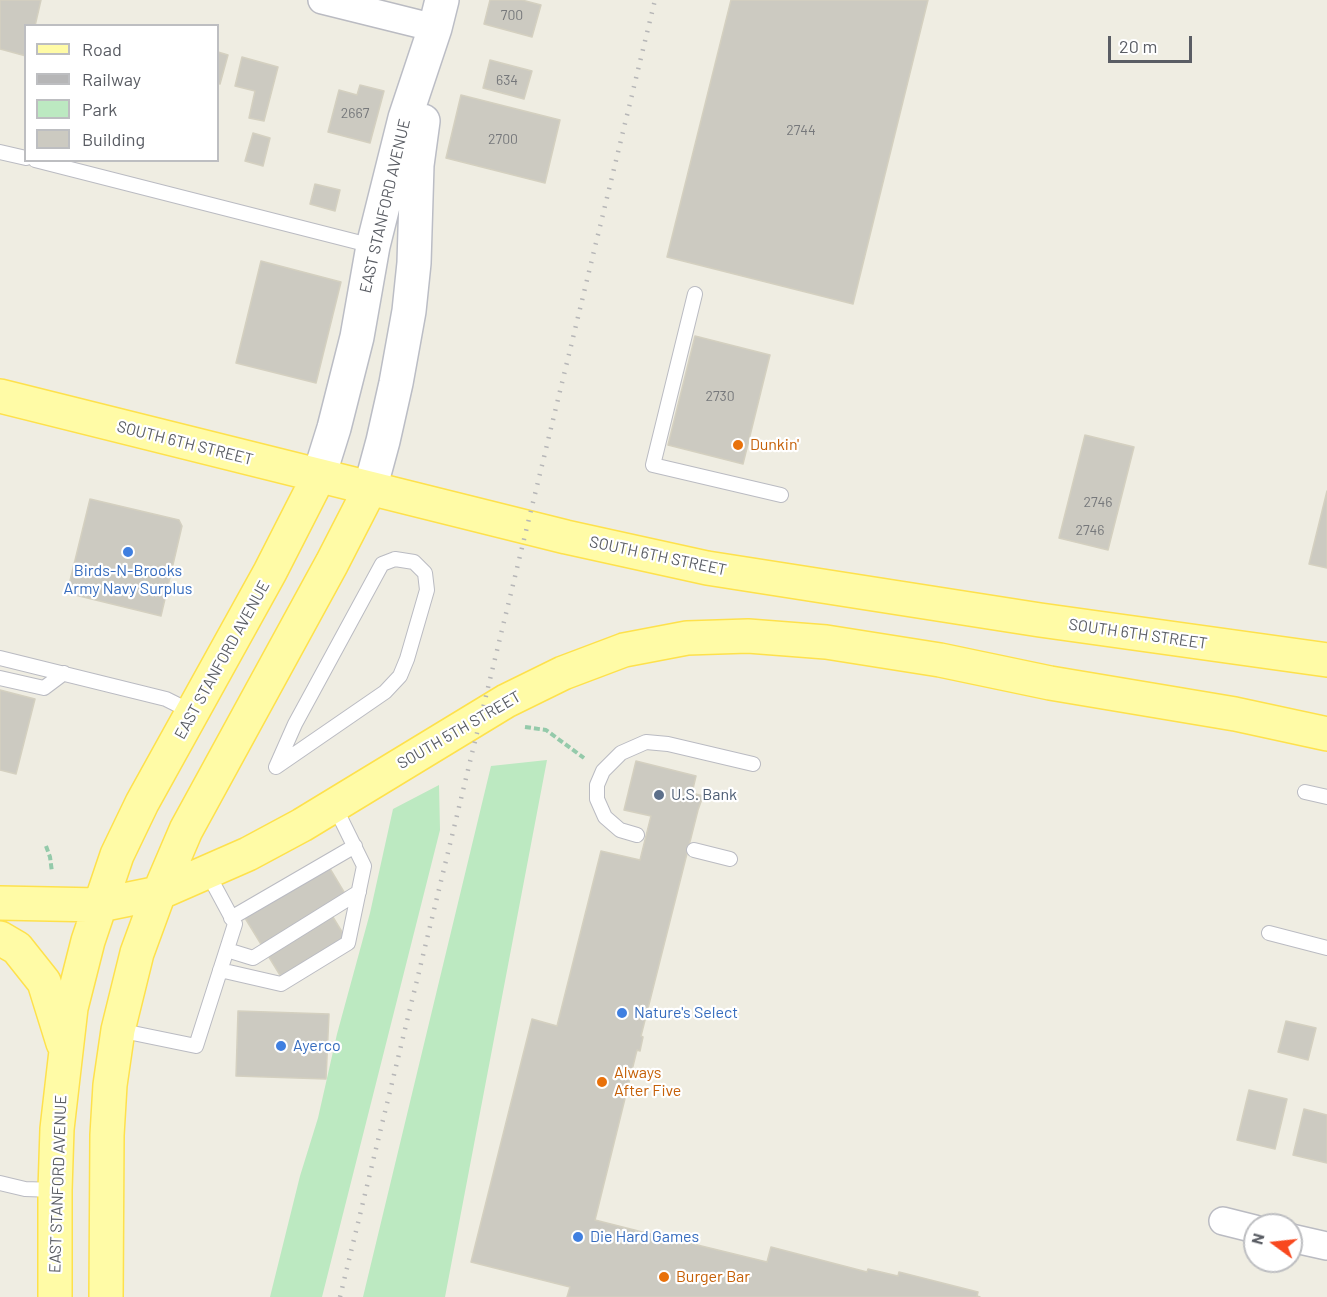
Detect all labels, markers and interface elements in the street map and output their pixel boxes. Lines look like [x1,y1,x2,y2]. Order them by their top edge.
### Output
house number: 700 [501,7,523,23]
legend [24,24,219,162]
scale bar [1111,24,1195,62]
text: 20 m [1119,35,1157,57]
text: Road [82,38,122,60]
text: Railway [82,68,141,90]
house number: 634 [496,72,518,88]
text: Park [82,98,117,120]
house number: 2667 [341,105,369,121]
street label: EAST STANFORD AVENUE [356,117,414,295]
house number: 2744 [786,122,816,138]
text: Building [82,128,145,150]
house number: 2700 [488,131,518,147]
house number: 2730 [705,388,735,404]
street label: SOUTH 6TH STREET [115,417,255,469]
place label: Dunkin' [750,435,799,455]
marker: Dunkin' [731,438,745,452]
house number: 2746 [1083,494,1113,510]
house number: 2746 [1075,522,1105,538]
street label: SOUTH 6TH STREET [588,532,728,580]
marker: Birds-N-Brooks Army Navy Surplus [121,545,135,559]
place label: Birds-N-Brooks Army Navy Surplus [64,561,192,599]
street label: EAST STANFORD AVENUE [170,577,274,743]
street label: SOUTH 6TH STREET [1067,615,1209,653]
street label: SOUTH 5TH STREET [394,687,524,773]
place label: U.S. Bank [671,785,737,805]
marker: U.S. Bank [652,788,666,802]
place label: Nature's Select [634,1003,738,1023]
marker: Nature's Select [615,1006,629,1020]
place label: Ayerco [293,1036,341,1056]
marker: Ayerco [274,1039,288,1053]
place label: Always After Five [614,1063,681,1101]
marker: Always After Five [595,1075,609,1089]
street label: EAST STANFORD AVENUE [45,1095,71,1273]
north arrow [1243,1213,1303,1273]
place label: Die Hard Games [590,1227,699,1247]
marker: Die Hard Games [571,1230,585,1244]
text: N [1247,1231,1268,1246]
place label: Burger Bar [676,1267,750,1287]
marker: Burger Bar [657,1270,671,1284]

